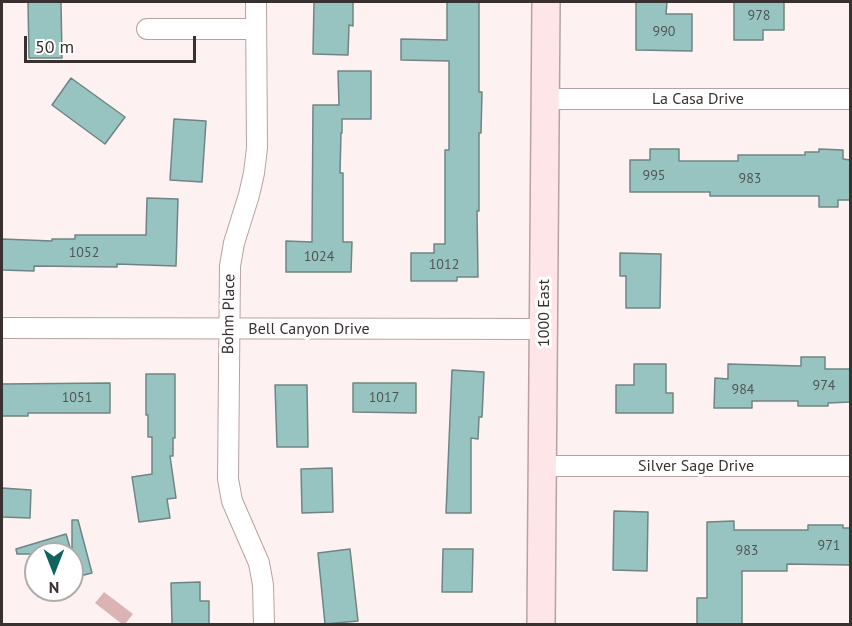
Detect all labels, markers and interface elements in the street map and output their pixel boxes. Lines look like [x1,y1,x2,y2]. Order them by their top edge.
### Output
house number: 978 [748,8,770,24]
scale bar [27,24,200,62]
house number: 990 [653,24,675,40]
text: 50 m [35,35,74,58]
street label: La Casa Drive [652,89,744,109]
house number: 995 [643,168,665,184]
house number: 983 [739,171,761,187]
house number: 1052 [69,245,99,261]
house number: 1024 [304,249,334,265]
house number: 1012 [429,257,459,273]
street label: Bohm Place [219,274,239,354]
street label: 1000 East [534,279,554,347]
street label: Bell Canyon Drive [248,319,370,339]
house number: 974 [813,378,835,394]
house number: 984 [732,382,754,398]
house number: 1051 [62,390,92,406]
house number: 1017 [369,390,399,406]
street label: Silver Sage Drive [638,456,754,476]
house number: 971 [818,538,840,554]
north arrow [24,542,84,602]
house number: 983 [736,543,758,559]
text: N [49,578,59,598]

